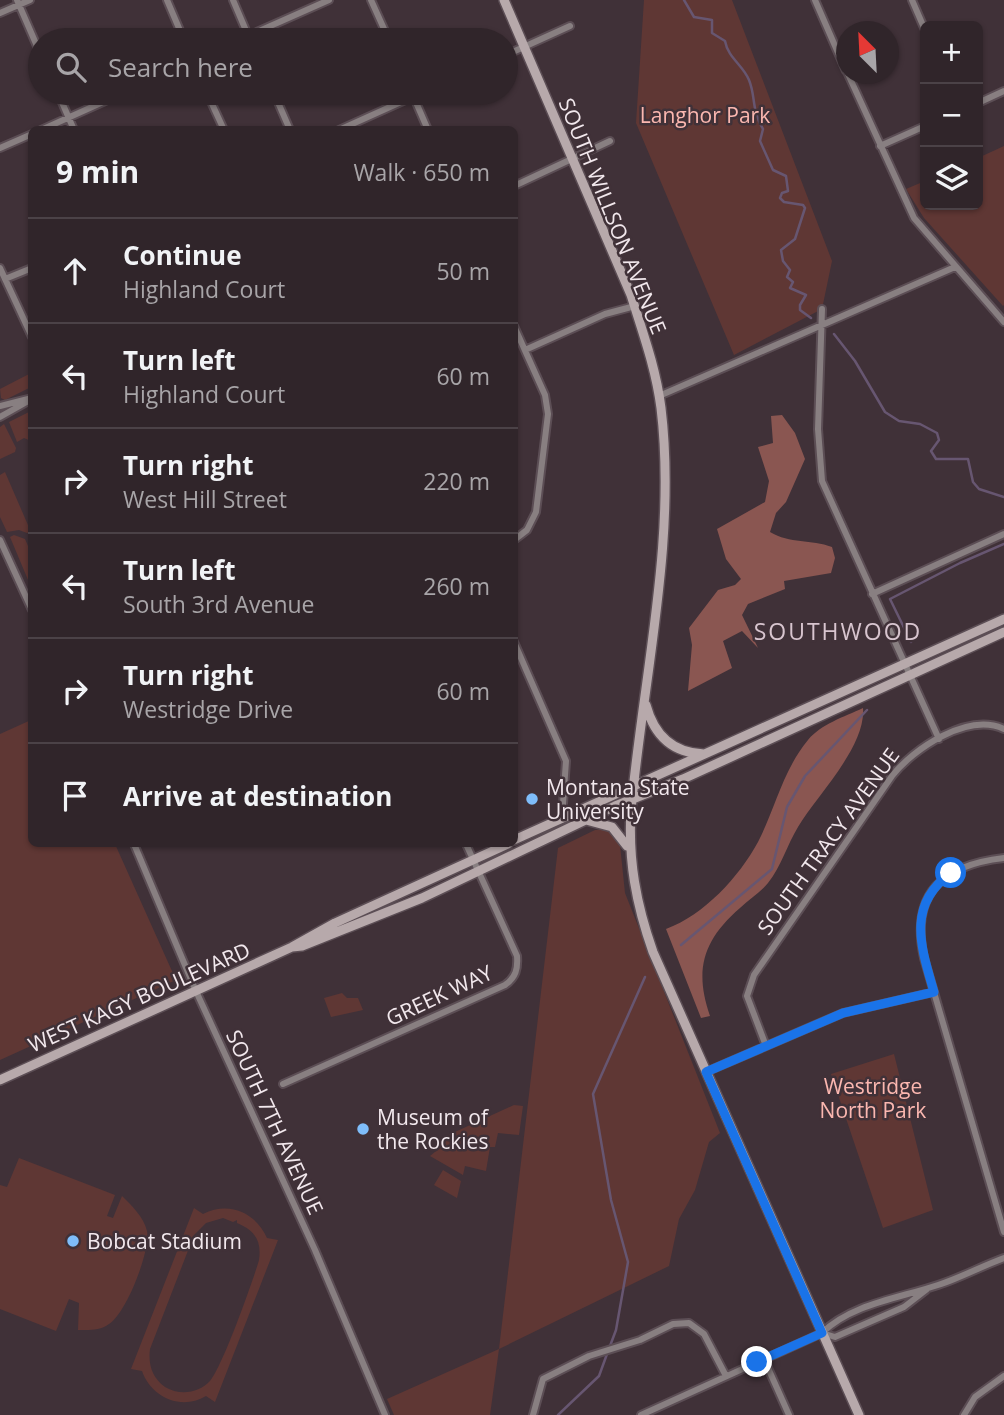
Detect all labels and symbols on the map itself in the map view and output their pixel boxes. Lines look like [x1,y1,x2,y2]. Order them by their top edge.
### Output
north arrow [836,21,899,84]
street label: SOUTH WILLSON AVENUE [553,94,673,338]
park label: Langhor Park [640,101,770,129]
district label: SOUTHWOOD [754,615,922,647]
street label: SOUTH TRACY AVENUE [751,742,905,940]
place label: Montana State University [546,773,690,825]
marker: Montana State University [524,791,540,807]
route start [935,857,966,888]
street label: WEST KAGY BOULEVARD [24,935,254,1059]
street label: GREEK WAY [381,958,497,1032]
street label: SOUTH 7TH AVENUE [220,1025,330,1219]
park label: Westridge North Park [820,1072,926,1124]
place label: Museum of the Rockies [377,1103,490,1155]
marker: Museum of the Rockies [355,1121,371,1137]
place label: Bobcat Stadium [87,1227,242,1255]
marker: Bobcat Stadium [65,1233,81,1249]
route end [741,1346,772,1377]

